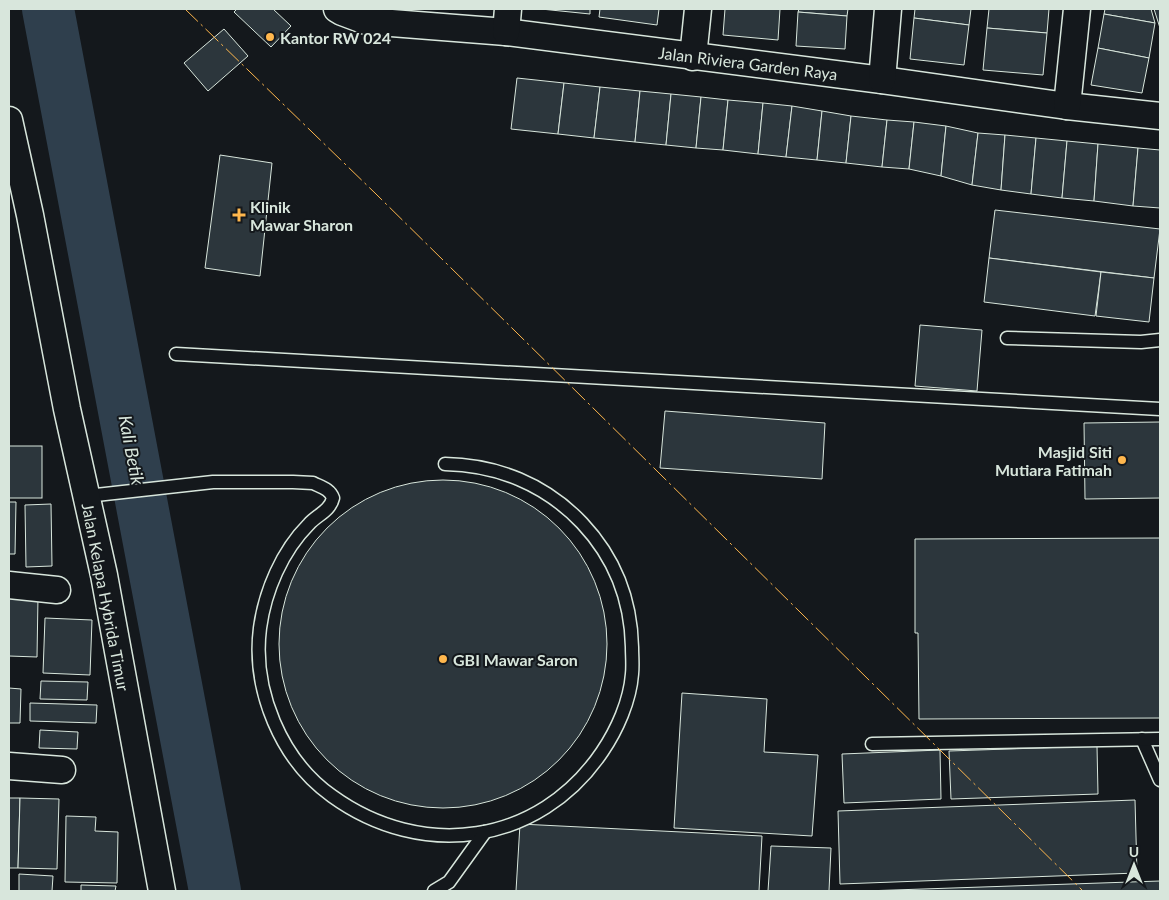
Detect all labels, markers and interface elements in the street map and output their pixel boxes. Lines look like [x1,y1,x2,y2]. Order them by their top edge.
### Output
place label: Kantor RW 024 [280,28,391,47]
marker: Kantor RW 024 [264,31,276,43]
street label: Jalan Riviera Garden Raya [657,43,839,83]
place label: Klinik Mawar Sharon [250,197,353,234]
marker: Klinik Mawar Sharon [232,208,246,222]
water label: Kali Betik [114,413,150,487]
place label: Masjid Siti Mutiara Fatimah [995,442,1112,479]
marker: Masjid Siti Mutiara Fatimah [1116,454,1128,466]
street label: Jalan Kelapa Hybrida Timur [78,501,134,693]
place label: GBI Mawar Saron [453,650,578,669]
marker: GBI Mawar Saron [437,653,449,665]
north arrow [1109,840,1159,890]
text: U [1129,843,1139,860]

